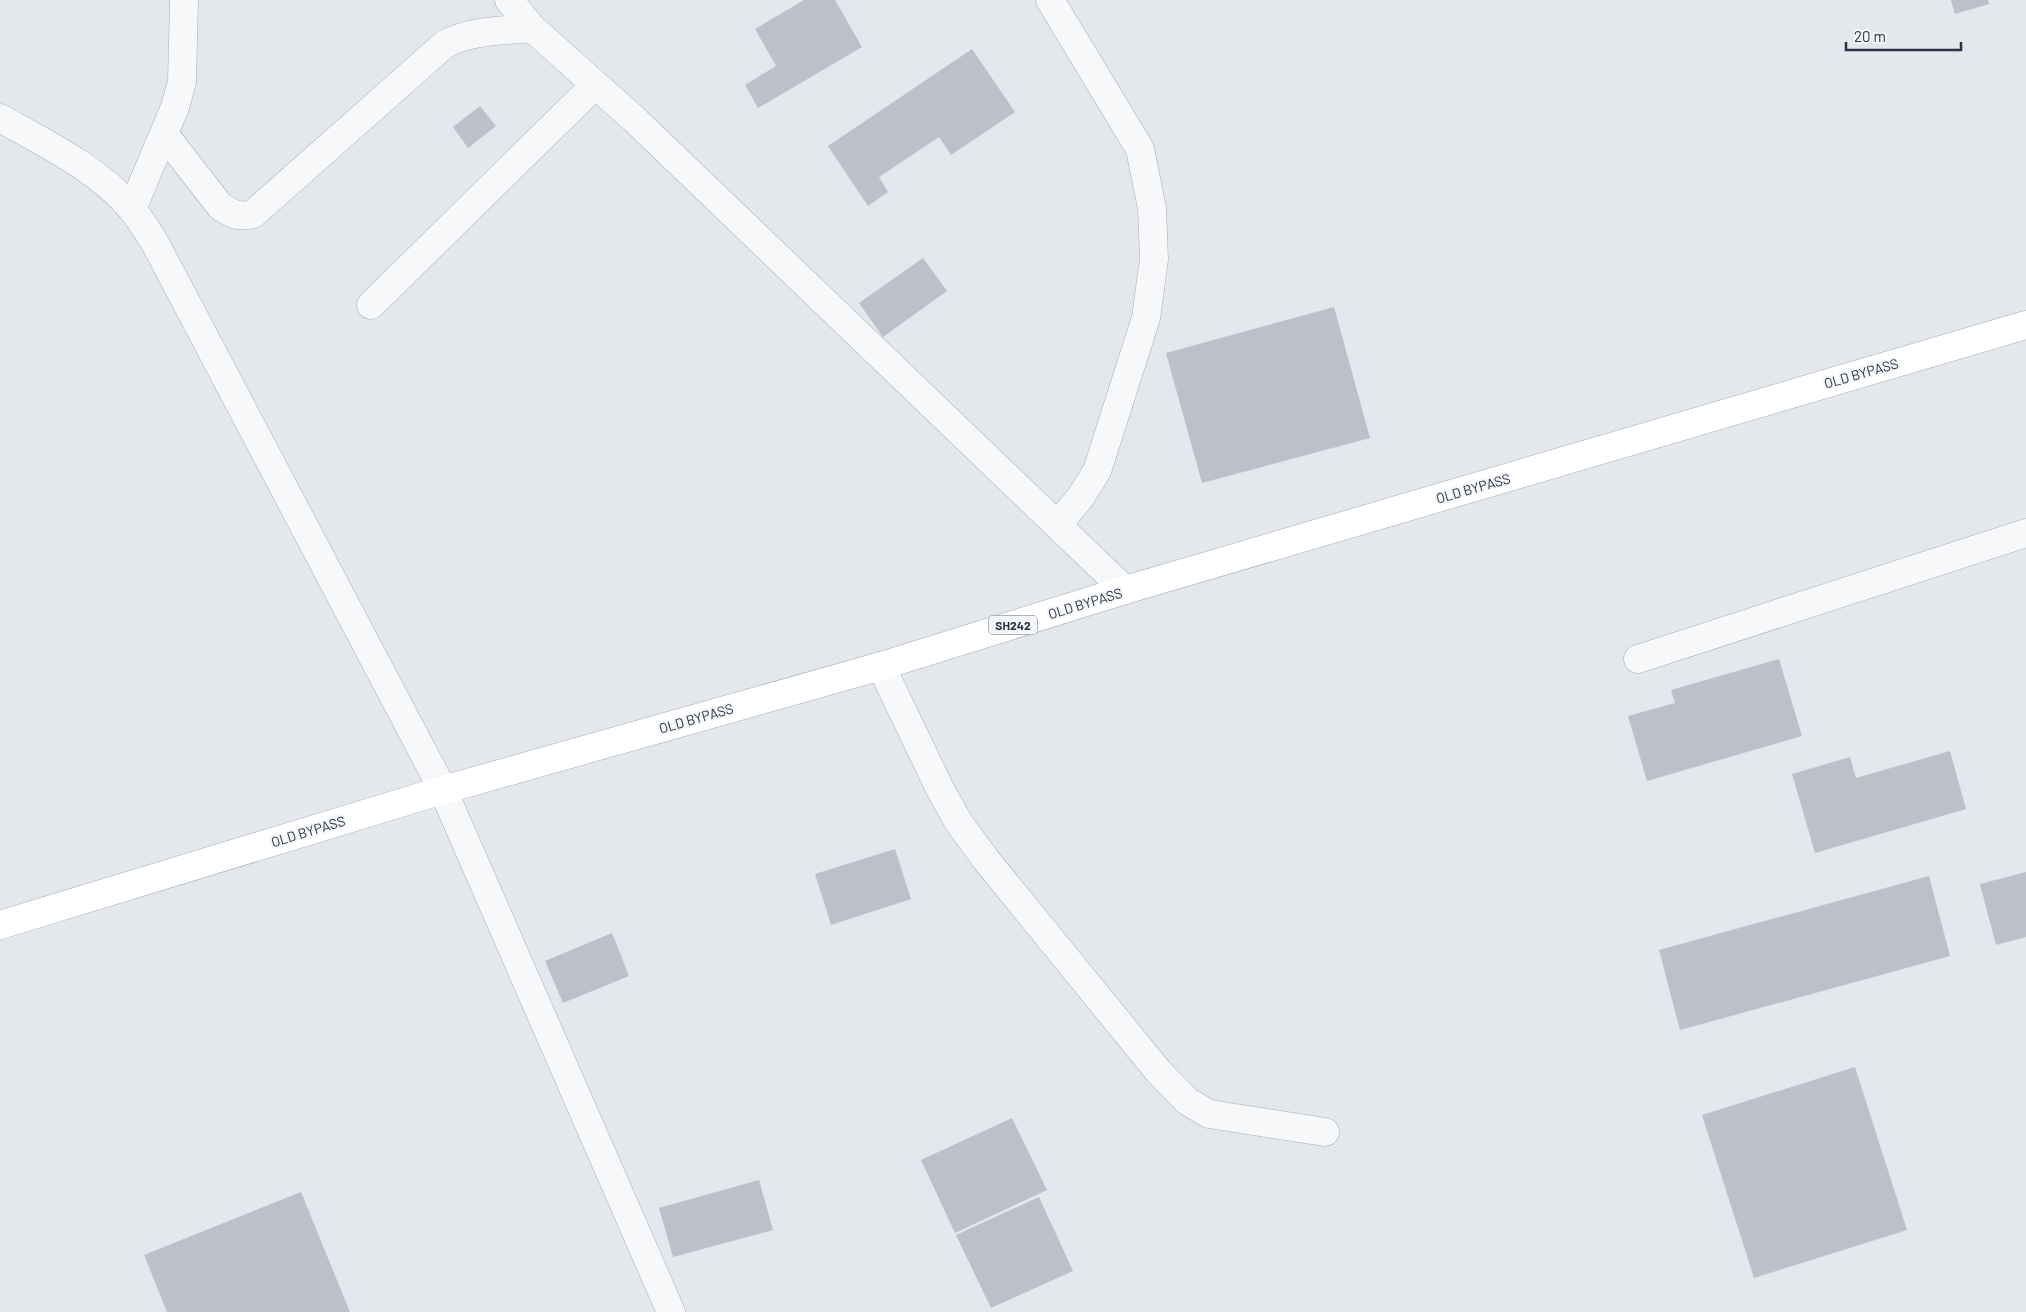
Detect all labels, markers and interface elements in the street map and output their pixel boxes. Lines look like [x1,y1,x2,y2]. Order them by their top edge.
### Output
scale bar [1846,20,1961,52]
text: 20 m [1854,27,1886,45]
street label: OLD BYPASS [1822,354,1900,392]
street label: OLD BYPASS [1434,469,1512,507]
street label: OLD BYPASS [1046,584,1124,622]
road number: SH242 [989,616,1037,634]
street label: OLD BYPASS [657,699,735,737]
street label: OLD BYPASS [269,812,347,850]

